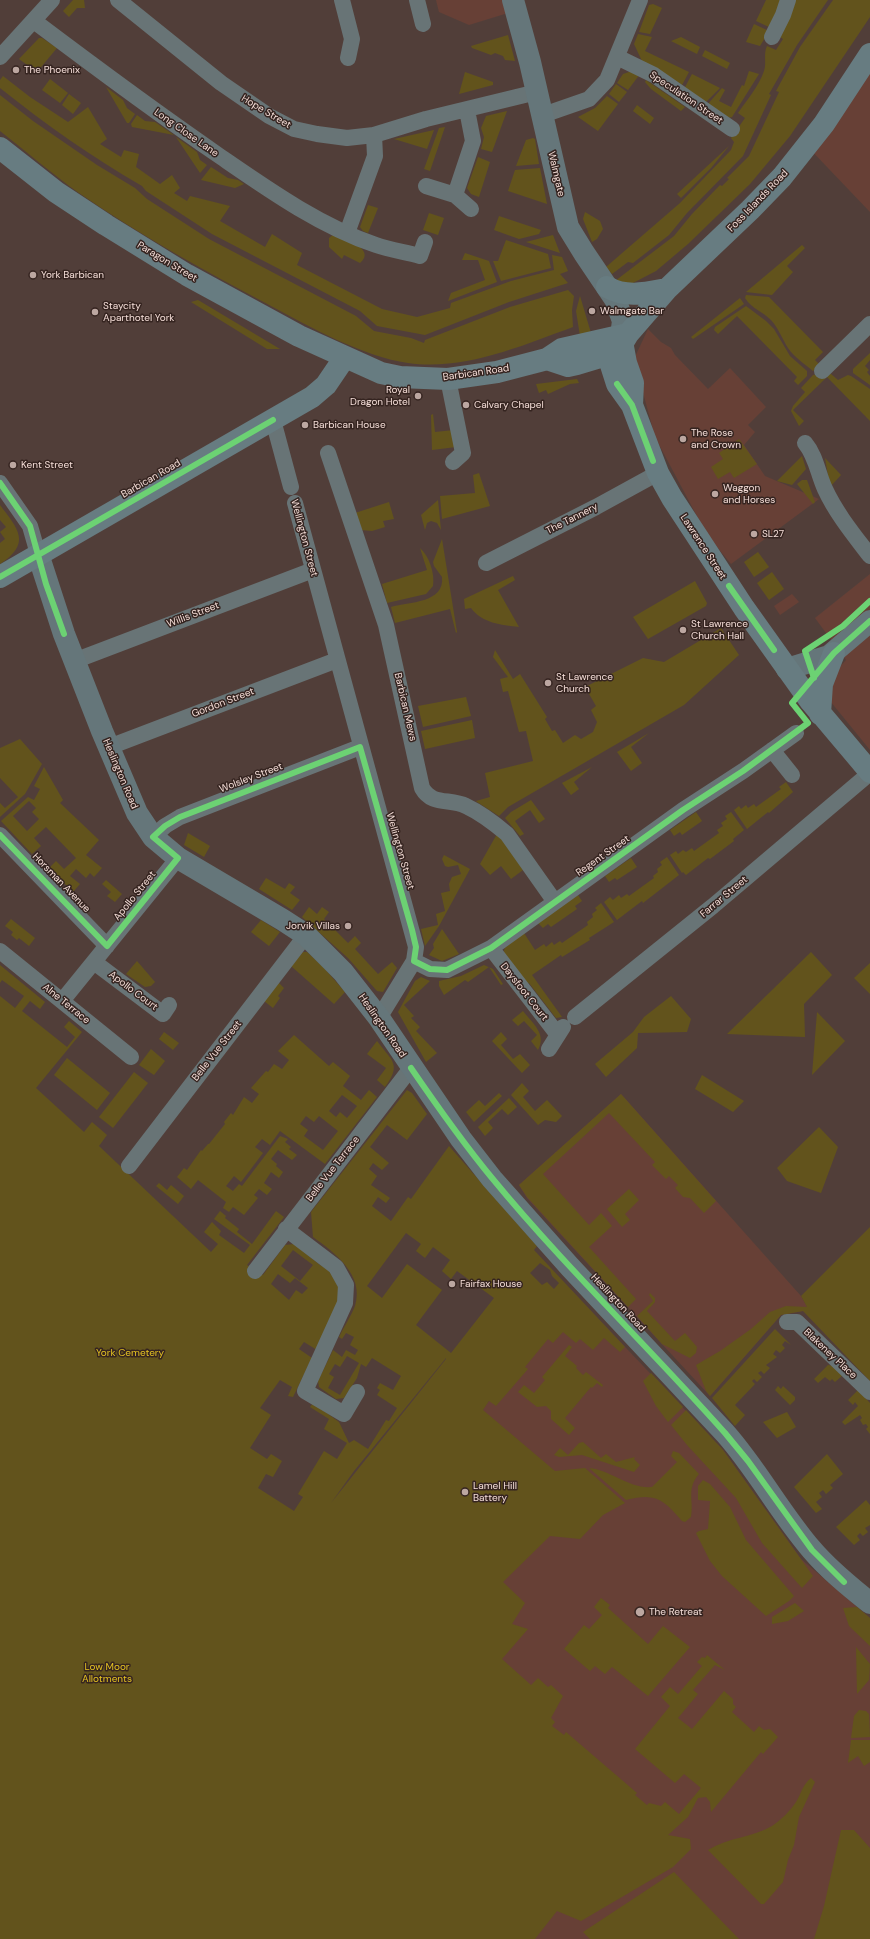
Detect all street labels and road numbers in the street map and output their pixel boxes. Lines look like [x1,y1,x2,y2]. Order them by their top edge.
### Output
street label: Speculation Street [647,69,725,127]
street label: Hope Street [239,93,293,131]
street label: Long Close Lane [152,106,220,160]
street label: Walmgate [545,150,567,198]
street label: Foss Islands Road [725,167,791,235]
street label: Paragon Street [135,239,199,285]
street label: Barbican Road [442,362,510,384]
street label: Barbican Road [119,457,183,501]
street label: Wellington Street [288,498,320,578]
street label: The Tannery [544,501,600,537]
street label: Lawrence Street [677,512,729,582]
street label: Willis Street [165,600,221,630]
street label: Barbican Mews [391,672,419,742]
street label: Gordon Street [190,686,256,720]
street label: Heslington Road [100,737,140,811]
street label: Wolsley Street [218,760,284,796]
street label: Wellington Street [383,811,417,891]
street label: Regent Street [574,833,632,879]
street label: Horsman Avenue [30,851,92,915]
street label: Apollo Street [111,869,159,923]
street label: Farrar Street [698,874,750,920]
street label: Daysfoot Court [498,961,550,1023]
street label: Apollo Court [106,969,160,1013]
street label: Alne Terrace [40,981,92,1027]
street label: Heslington Road [356,992,408,1060]
street label: Belle Vue Street [190,1018,244,1084]
street label: Belle Vue Terrace [304,1134,362,1204]
street label: Heslington Road [588,1272,648,1334]
street label: Blakeney Place [801,1326,859,1382]

